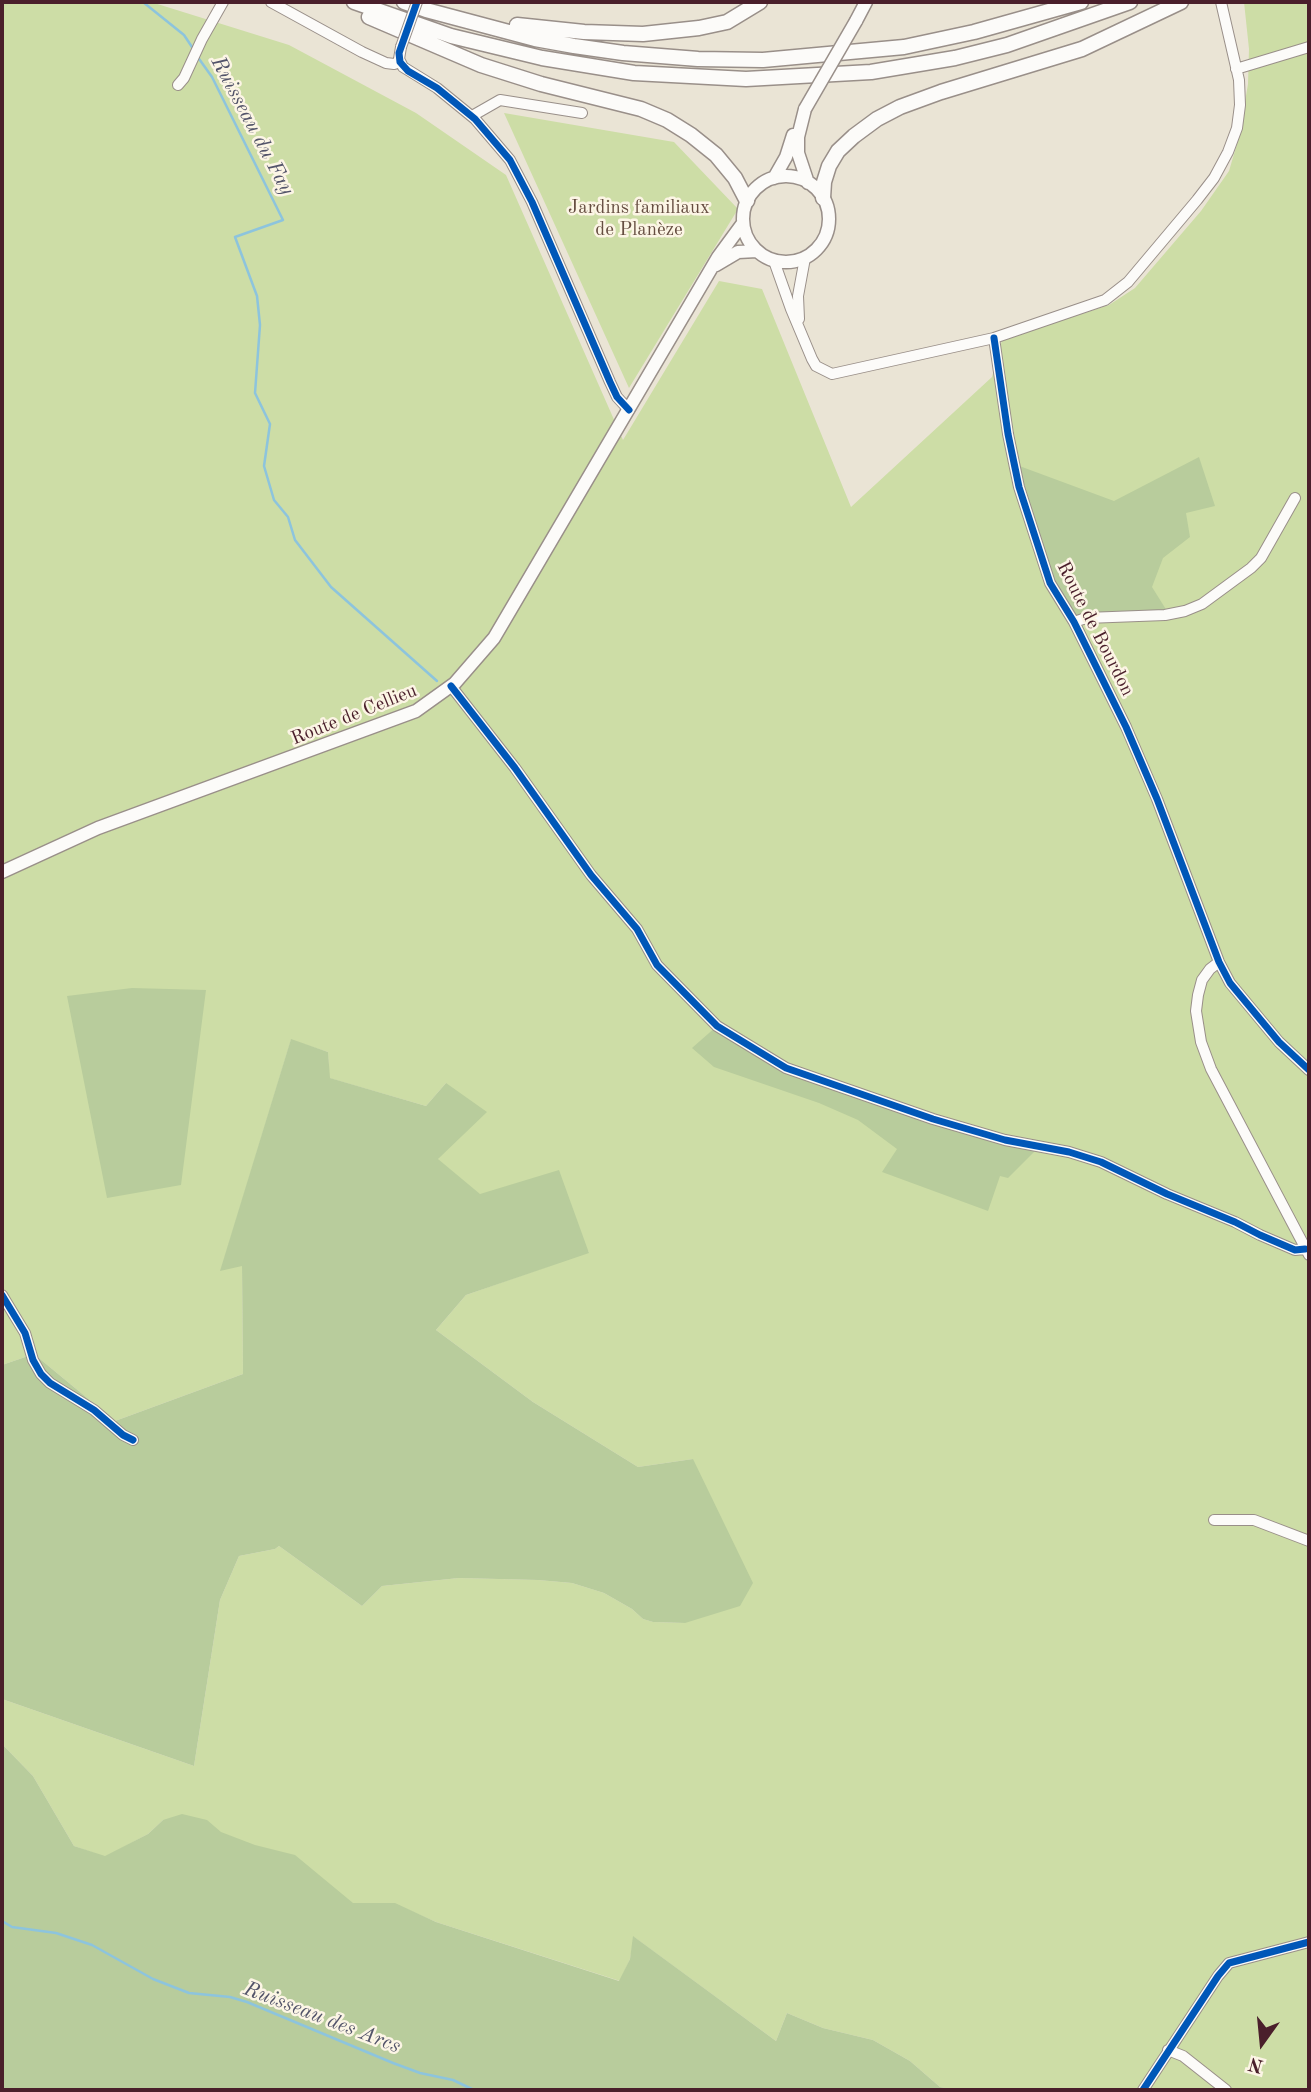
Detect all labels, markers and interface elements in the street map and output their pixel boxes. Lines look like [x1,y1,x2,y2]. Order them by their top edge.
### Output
water label: Ruisseau du Fay [205,52,299,200]
park label: Jardins familiaux de Planèze [568,197,710,241]
street label: Route de Bourdon [1051,558,1139,700]
street label: Route de Cellieu [288,679,420,751]
water label: Ruisseau des Arcs [240,1976,404,2060]
north arrow [1227,2008,1297,2078]
text: N [1247,2053,1266,2075]

